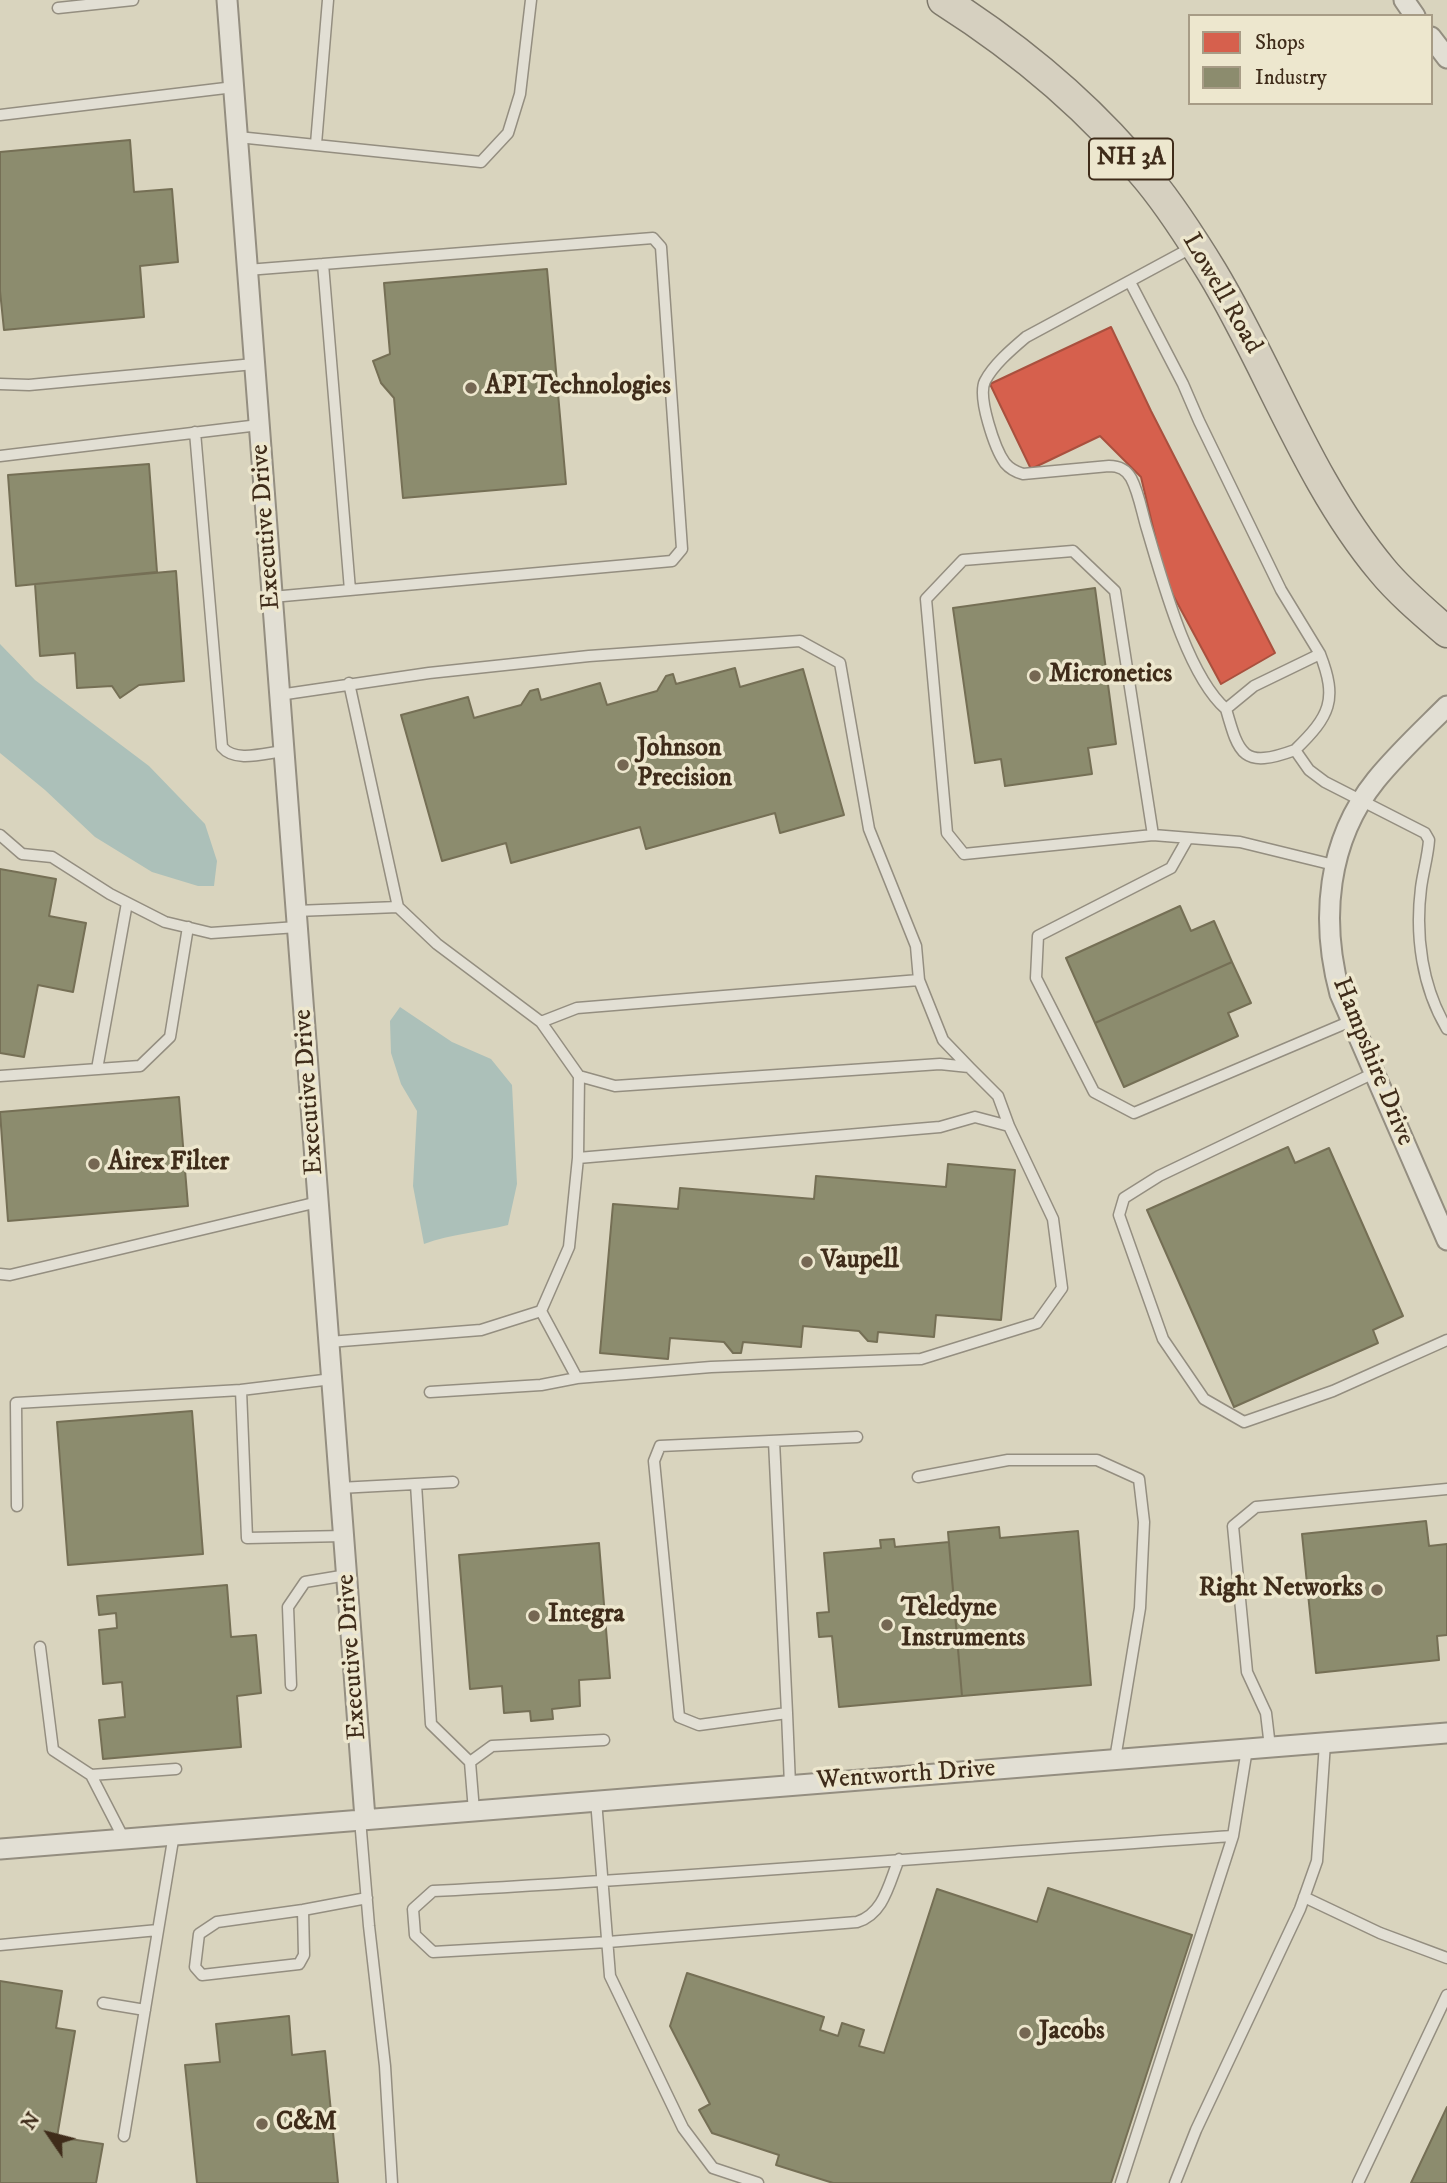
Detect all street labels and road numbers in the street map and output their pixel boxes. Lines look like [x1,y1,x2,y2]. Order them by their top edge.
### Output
road number: NH 3A [1089,139,1173,180]
street label: Lowell Road [1174,228,1268,360]
street label: Executive Drive [246,443,288,611]
street label: Hampshire Drive [1324,973,1420,1151]
street label: Executive Drive [289,1008,331,1176]
street label: Executive Drive [332,1573,374,1741]
street label: Wentworth Drive [815,1754,997,1798]

